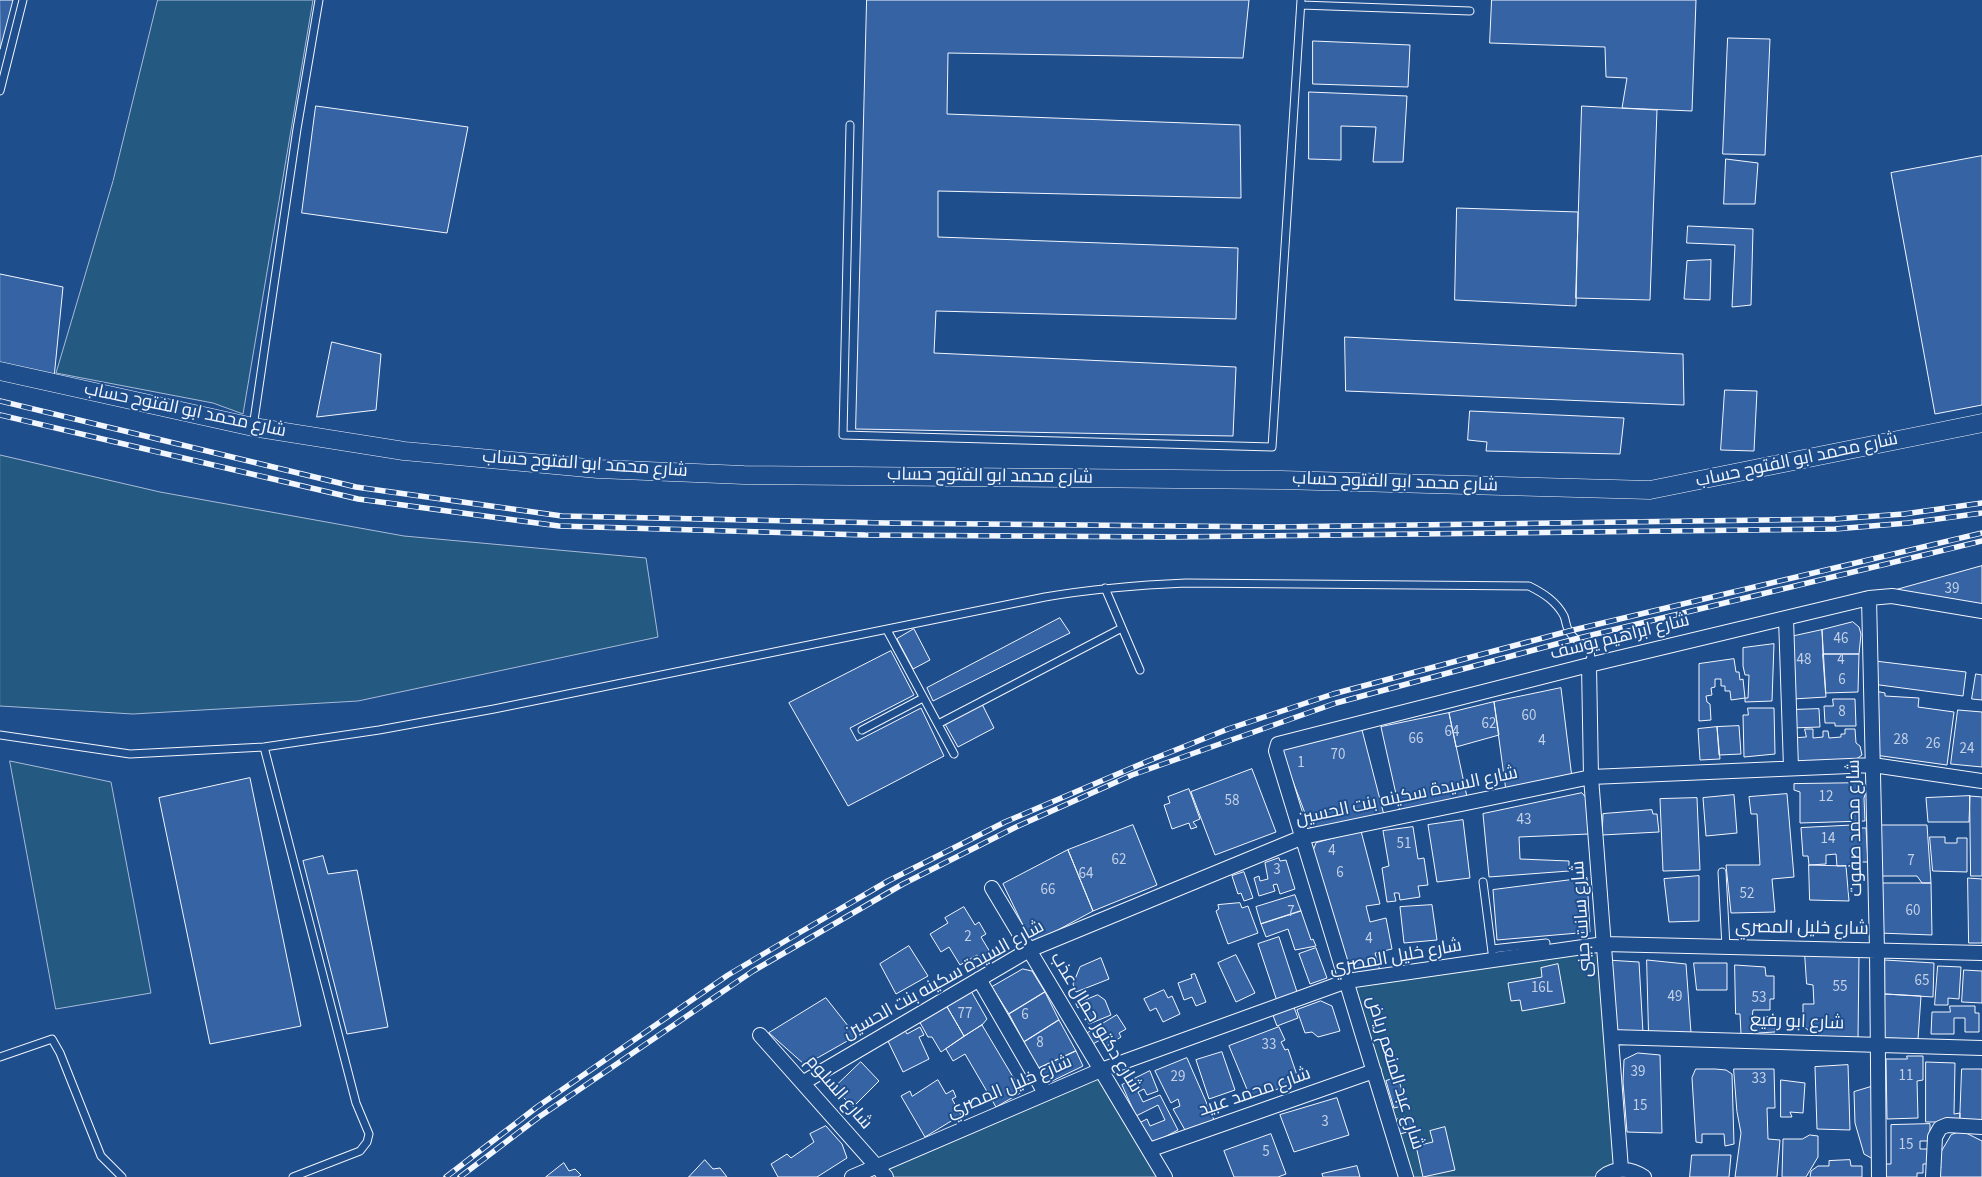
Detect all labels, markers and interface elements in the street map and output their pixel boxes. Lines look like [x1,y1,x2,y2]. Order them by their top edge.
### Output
street label: شارع محمد ابو الفتوح حساب [82,379,288,443]
street label: شارع محمد ابو الفتوح حساب [1694,429,1900,493]
street label: شارع محمد ابو الفتوح حساب [482,447,688,483]
street label: شارع محمد ابو الفتوح حساب [887,464,1093,490]
street label: شارع محمد ابو الفتوح حساب [1292,469,1498,497]
house number: 39 [1945,581,1959,599]
street label: شارع ابراهيم يوسف [1548,610,1692,666]
house number: 46 [1834,631,1848,649]
house number: 48 [1797,652,1811,670]
house number: 4 [1837,652,1845,670]
house number: 6 [1838,672,1846,690]
house number: 8 [1838,704,1846,722]
house number: 60 [1522,708,1536,726]
house number: 62 [1482,716,1496,734]
house number: 64 [1445,724,1459,742]
house number: 66 [1409,731,1423,749]
house number: 28 [1894,732,1908,750]
house number: 4 [1538,733,1546,751]
house number: 26 [1926,736,1940,754]
house number: 24 [1960,741,1974,759]
house number: 70 [1331,747,1345,765]
house number: 1 [1297,755,1305,773]
street label: شارع محمد صفوت [1844,759,1868,897]
street label: شارع السيدة سكينه بنت الحسين [1294,763,1520,831]
house number: 12 [1819,789,1833,807]
house number: 58 [1225,793,1239,811]
house number: 43 [1517,812,1531,830]
house number: 14 [1821,831,1835,849]
house number: 51 [1397,836,1411,854]
house number: 4 [1328,843,1336,861]
house number: 62 [1112,852,1126,870]
house number: 7 [1907,853,1915,871]
street label: شارع سانت جينى [1568,860,1598,978]
house number: 3 [1273,862,1281,880]
house number: 6 [1336,865,1344,883]
house number: 64 [1079,866,1093,884]
house number: 66 [1041,882,1055,900]
house number: 52 [1740,886,1754,904]
house number: 60 [1906,903,1920,921]
house number: 7 [1287,904,1295,922]
street label: شارع السيدة سكينه بنت الحسين [840,917,1048,1045]
street label: شارع خليل المصري [1735,917,1869,941]
house number: 2 [964,929,972,947]
house number: 4 [1365,931,1373,949]
street label: شارع خليل المصري [1328,936,1464,980]
street label: شارع دكتور جمال عذب [1045,949,1145,1097]
house number: 65 [1915,973,1929,991]
house number: 55 [1833,979,1847,997]
house number: 16L [1531,980,1553,998]
house number: 49 [1668,989,1682,1007]
house number: 53 [1752,990,1766,1008]
street label: شارع عبد المنعم رياض [1360,994,1428,1152]
house number: 77 [958,1006,972,1024]
house number: 6 [1021,1007,1029,1025]
street label: شارع ابو رفيع [1749,1011,1845,1035]
house number: 8 [1036,1035,1044,1053]
house number: 33 [1262,1037,1276,1055]
street label: شارع السلوم [800,1052,876,1134]
street label: شارع خليل المصري [944,1052,1076,1124]
street label: شارع محمد عبيد [1196,1064,1314,1122]
house number: 39 [1631,1064,1645,1082]
house number: 11 [1899,1068,1913,1086]
house number: 29 [1171,1069,1185,1087]
house number: 33 [1752,1071,1766,1089]
house number: 15 [1633,1098,1647,1116]
house number: 3 [1321,1114,1329,1132]
house number: 15 [1899,1137,1913,1155]
house number: 5 [1262,1144,1270,1162]

